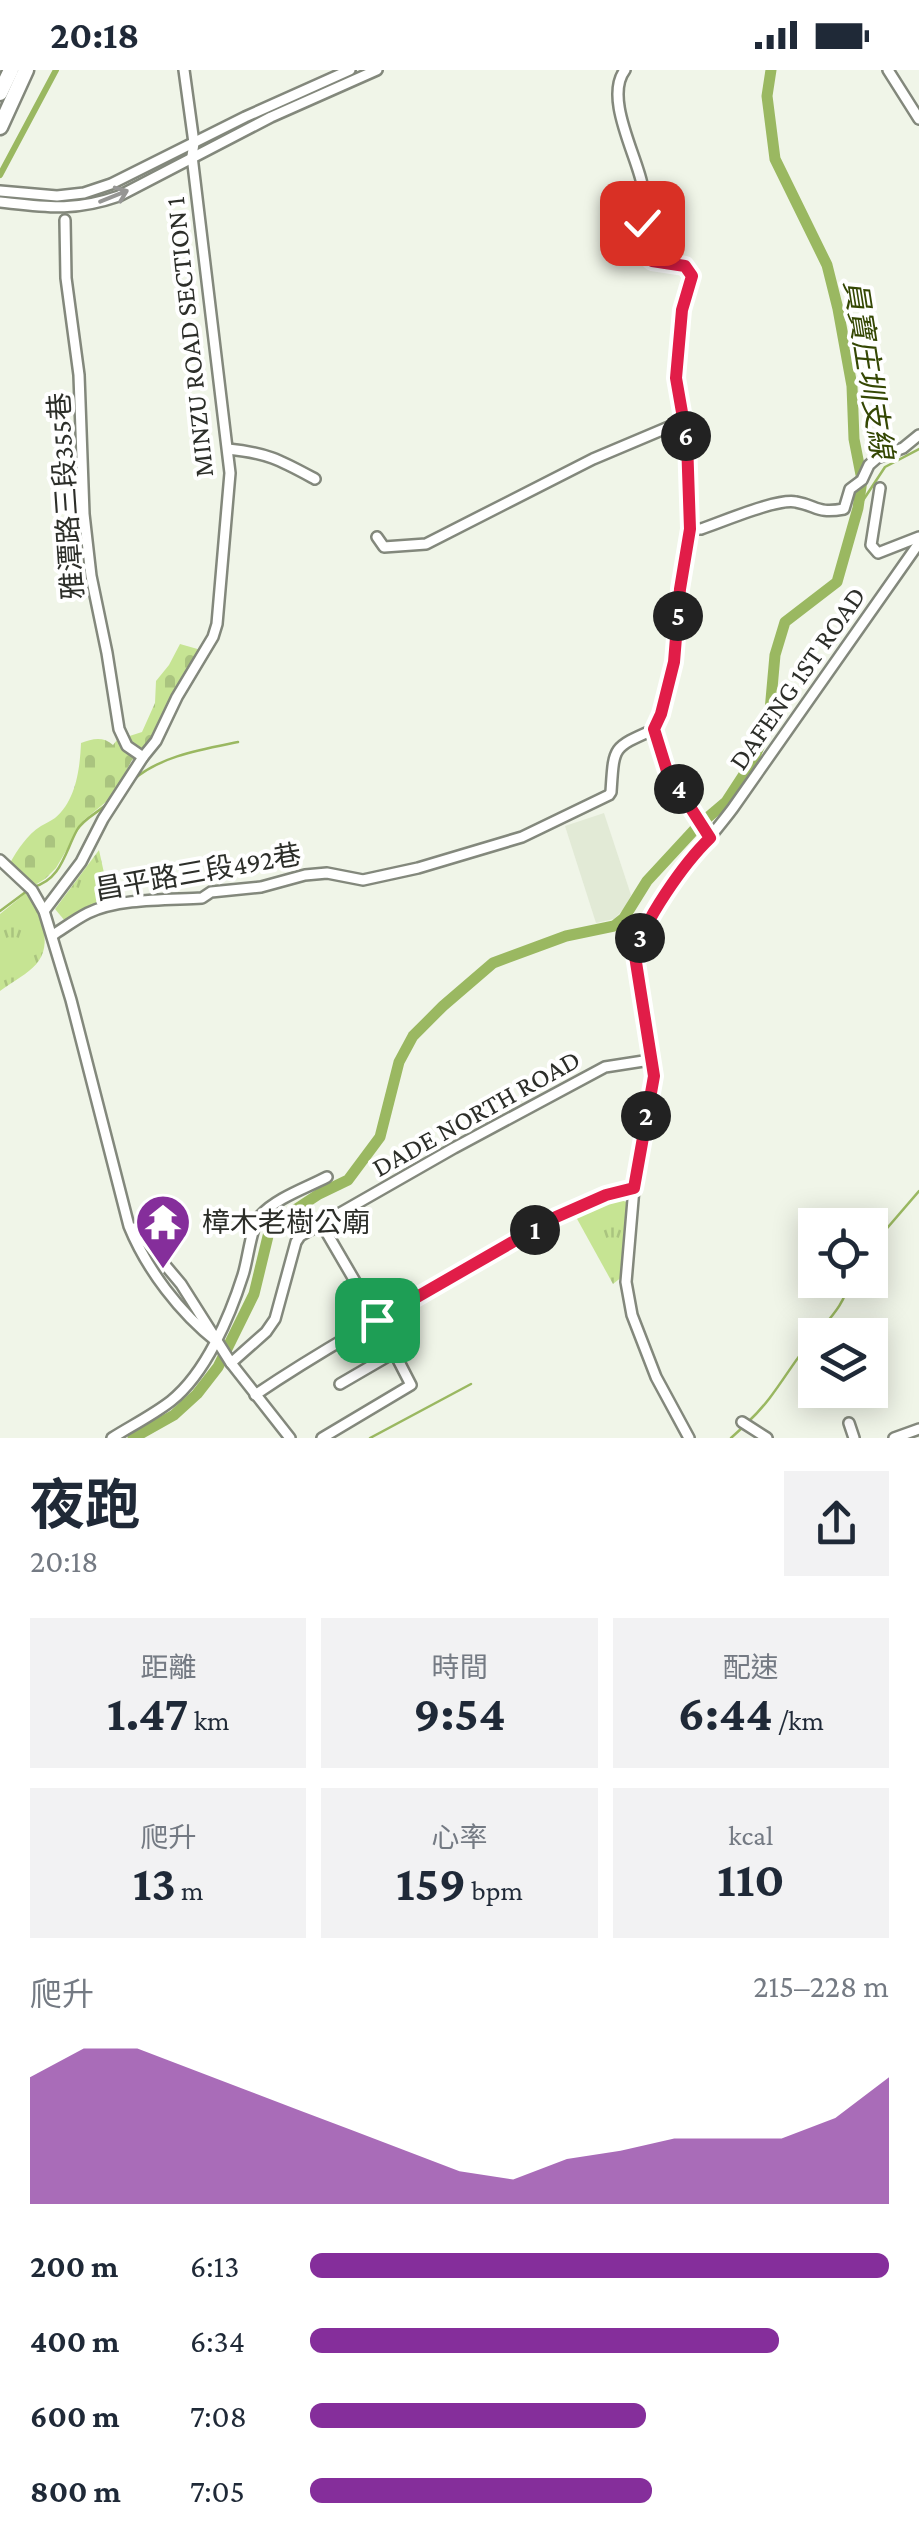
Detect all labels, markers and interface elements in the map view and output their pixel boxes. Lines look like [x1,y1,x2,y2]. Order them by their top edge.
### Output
text: 20:18 [50,14,139,56]
pin [600,181,685,266]
one-way arrow [98,186,129,204]
street label: MINZU ROAD SECTION 1 [159,195,219,479]
icon: check [615,196,670,251]
water label: 員寶庄圳支線 [839,278,900,463]
street label: 雅潭路三段355巷 [43,391,89,601]
pin: 6 [661,411,711,461]
text: 6 [678,420,694,451]
street label: DAFENG 1ST ROAD [722,581,872,775]
pin: 5 [653,591,703,641]
text: 5 [671,600,685,631]
pin: 4 [654,764,704,814]
text: 4 [671,773,687,804]
street label: 昌平路三段492巷 [92,839,304,905]
pin: 3 [615,913,665,963]
text: 3 [633,922,647,953]
street label: DADE NORTH ROAD [367,1043,585,1183]
pin: 2 [621,1091,671,1141]
text: 2 [639,1100,653,1131]
temple icon: 樟木老樹公廟 [133,1192,193,1271]
pin: 1 [510,1205,560,1255]
place label: 樟木老樹公廟 [202,1207,370,1238]
map controls [798,1208,888,1408]
button: locate [798,1208,888,1298]
text: 1 [530,1214,540,1245]
pin [335,1278,420,1363]
icon: arrive [350,1293,405,1348]
button: layers [798,1318,888,1408]
button: share [784,1471,889,1576]
text: 夜跑 [30,1475,140,1536]
text: 20:18 [30,1543,99,1579]
text: 距離 [140,1652,196,1683]
text: 時間 [431,1652,488,1683]
text: 配速 [723,1652,779,1683]
text: 1.47 [107,1685,189,1741]
text: 9:54 [413,1685,506,1741]
text: 6:44 [678,1685,773,1741]
text: km [189,1705,230,1736]
text: /km [773,1705,824,1736]
text: kcal [728,1820,773,1851]
text: 爬升 [140,1822,196,1853]
text: 心率 [431,1822,488,1853]
text: 110 [717,1851,785,1907]
text: 13 [133,1855,176,1911]
text: 159 [396,1855,466,1911]
text: m [176,1875,204,1906]
text: bpm [466,1875,523,1906]
text: 215–228 m [753,1968,889,2004]
text: 爬升 [30,1976,94,2012]
text: 200 m [30,2248,118,2284]
text: 6:13 [190,2248,239,2284]
text: 400 m [30,2323,119,2359]
text: 6:34 [190,2323,245,2359]
text: 600 m [30,2398,120,2434]
text: 7:08 [190,2398,247,2434]
text: 800 m [30,2473,121,2509]
text: 7:05 [190,2473,245,2509]

